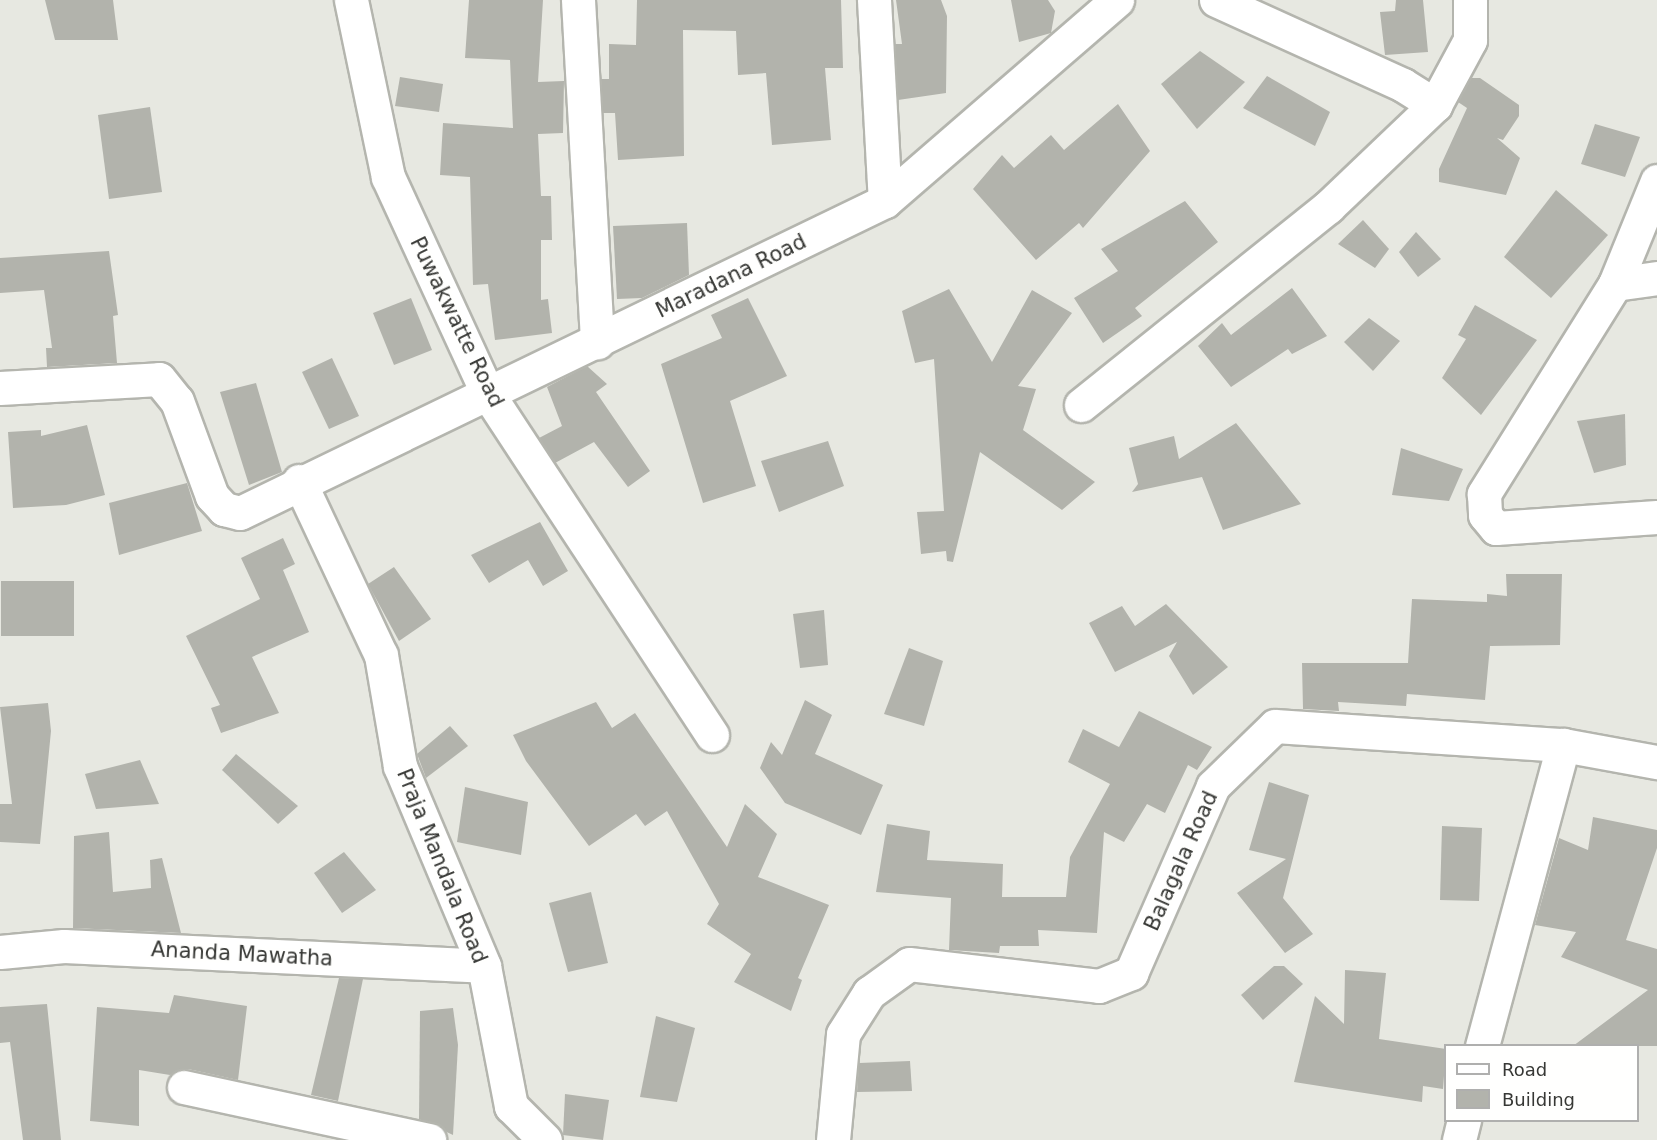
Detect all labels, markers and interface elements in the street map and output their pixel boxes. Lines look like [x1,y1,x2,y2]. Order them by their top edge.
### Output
street label: Maradana Road [652,229,810,323]
street label: Puwakwatte Road [405,233,509,411]
street label: Praja Mandala Road [391,765,493,967]
street label: Balagala Road [1139,787,1223,935]
street label: Ananda Mawatha [150,937,334,971]
legend [1444,1044,1639,1122]
text: Road [1502,1059,1547,1080]
text: Building [1502,1089,1575,1110]

